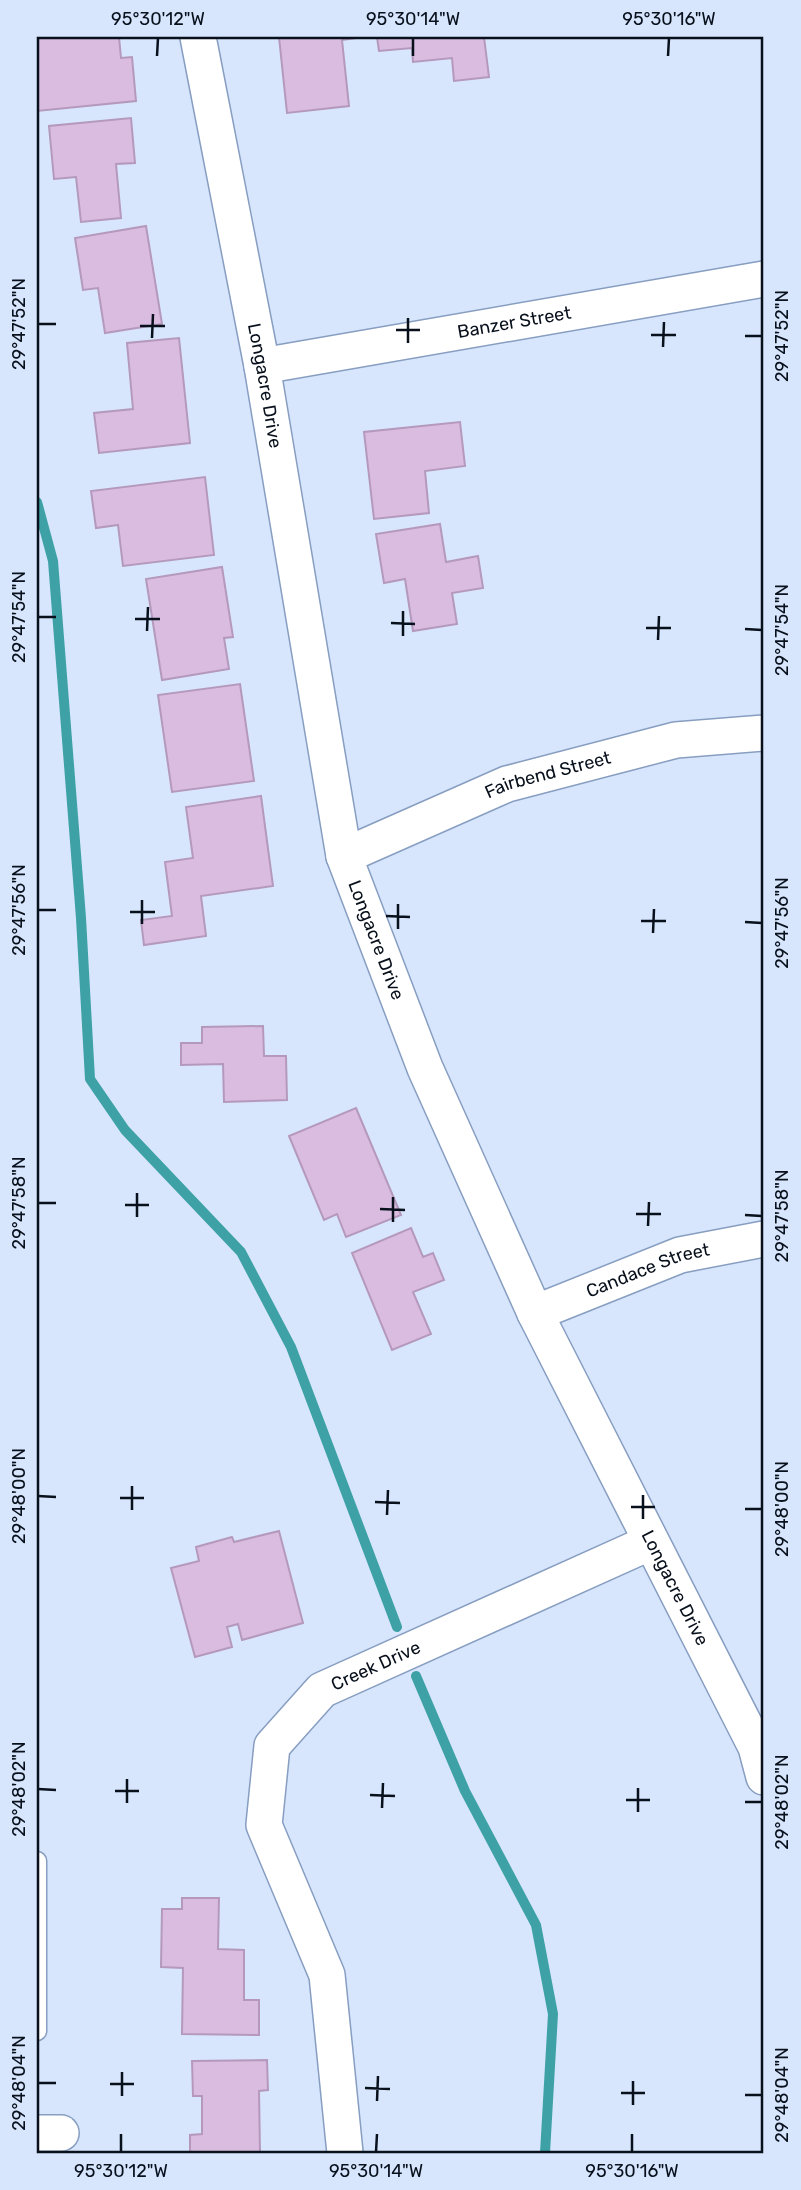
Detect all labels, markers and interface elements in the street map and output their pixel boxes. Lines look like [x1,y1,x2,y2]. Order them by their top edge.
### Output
text: 95°30'12"W [111,8,205,30]
text: 95°30'14"W [366,8,460,30]
text: 95°30'16"W [622,8,716,30]
text: 29°47'52"N [8,278,30,370]
text: 29°47'52"N [771,290,793,382]
street label: Banzer Street [456,302,573,343]
street label: Longacre Drive [243,321,287,450]
text: 29°47'54"N [8,571,30,663]
text: 29°47'54"N [771,584,793,676]
street label: Fairbend Street [481,746,613,803]
text: 29°47'56"N [8,864,30,956]
street label: Longacre Drive [343,877,409,1003]
text: 29°47'56"N [771,877,793,969]
text: 29°47'58"N [8,1157,30,1249]
text: 29°47'58"N [771,1170,793,1262]
street label: Candace Street [583,1239,711,1302]
text: 29°48'00"N [8,1448,30,1544]
text: 29°48'00"N [771,1461,793,1557]
street label: Longacre Drive [637,1527,713,1649]
street label: Creek Drive [328,1636,424,1695]
text: 29°48'02"N [8,1741,30,1837]
text: 29°48'02"N [771,1754,793,1850]
text: 29°48'04"N [8,2035,30,2131]
text: 29°48'04"N [771,2047,793,2143]
text: 95°30'12"W [74,2160,168,2182]
text: 95°30'14"W [329,2160,423,2182]
text: 95°30'16"W [585,2160,679,2182]

